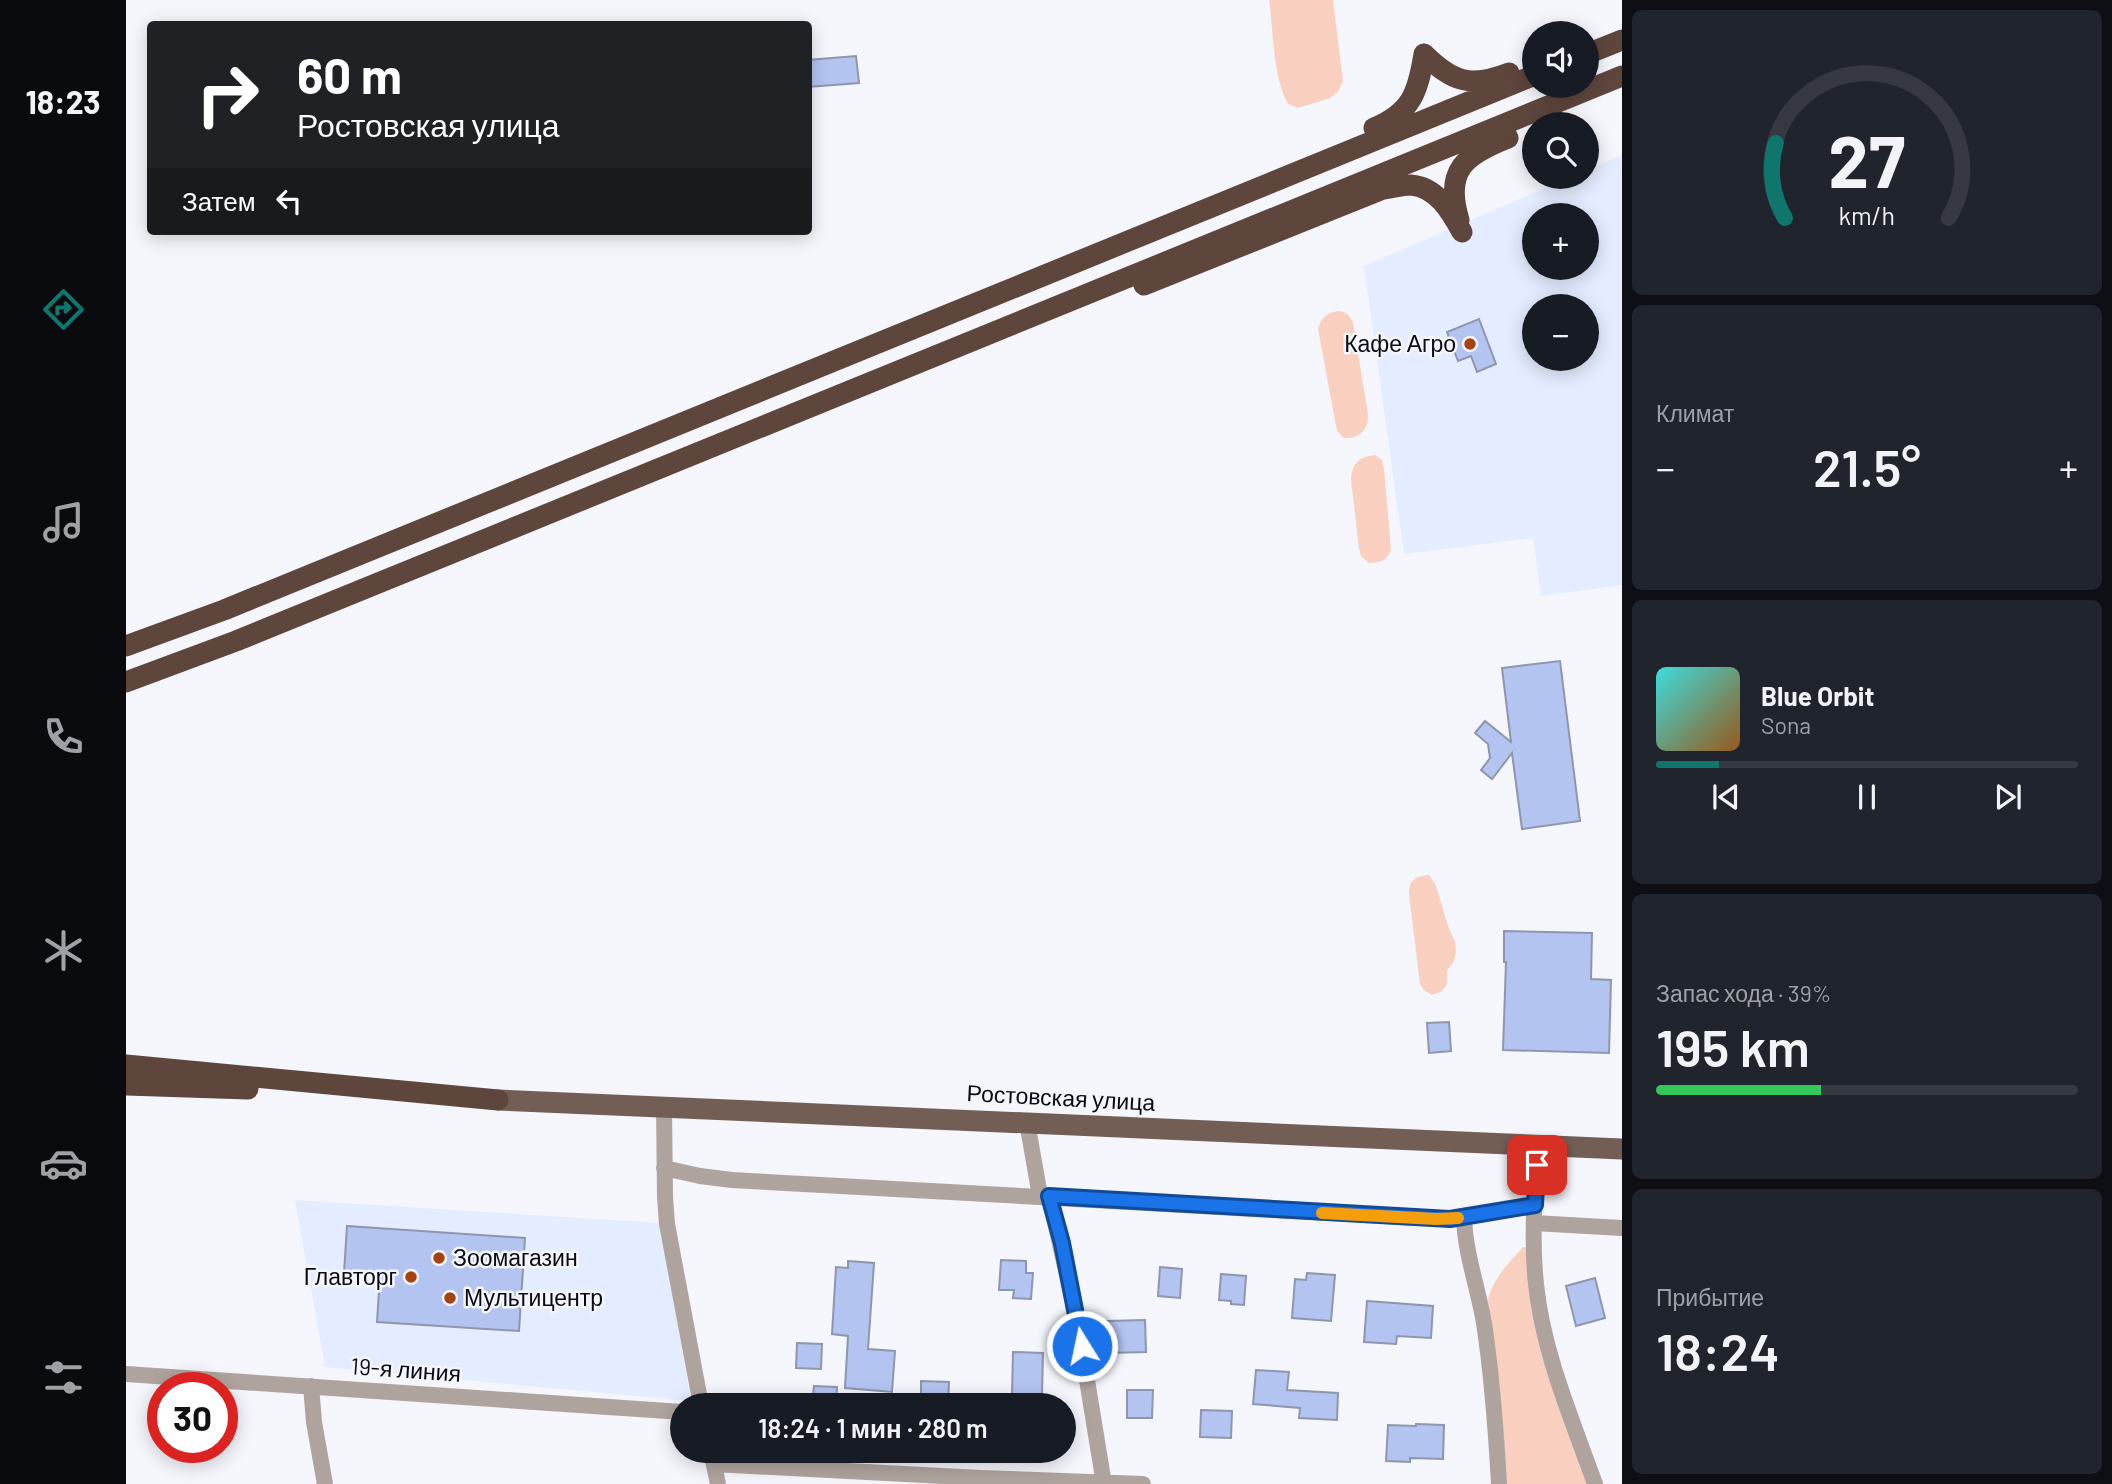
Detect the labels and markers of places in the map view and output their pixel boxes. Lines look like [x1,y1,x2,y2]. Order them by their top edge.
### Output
place label: Кафе Агро [1344,329,1456,357]
marker: Кафе Агро [1462,336,1478,352]
pin [1507,1135,1567,1195]
place label: Зоомагазин [453,1243,578,1271]
marker: Зоомагазин [431,1250,447,1266]
place label: Главторг [304,1262,397,1290]
marker: Главторг [403,1269,419,1285]
place label: Мультицентр [464,1283,603,1311]
marker: Мультицентр [442,1290,458,1306]

